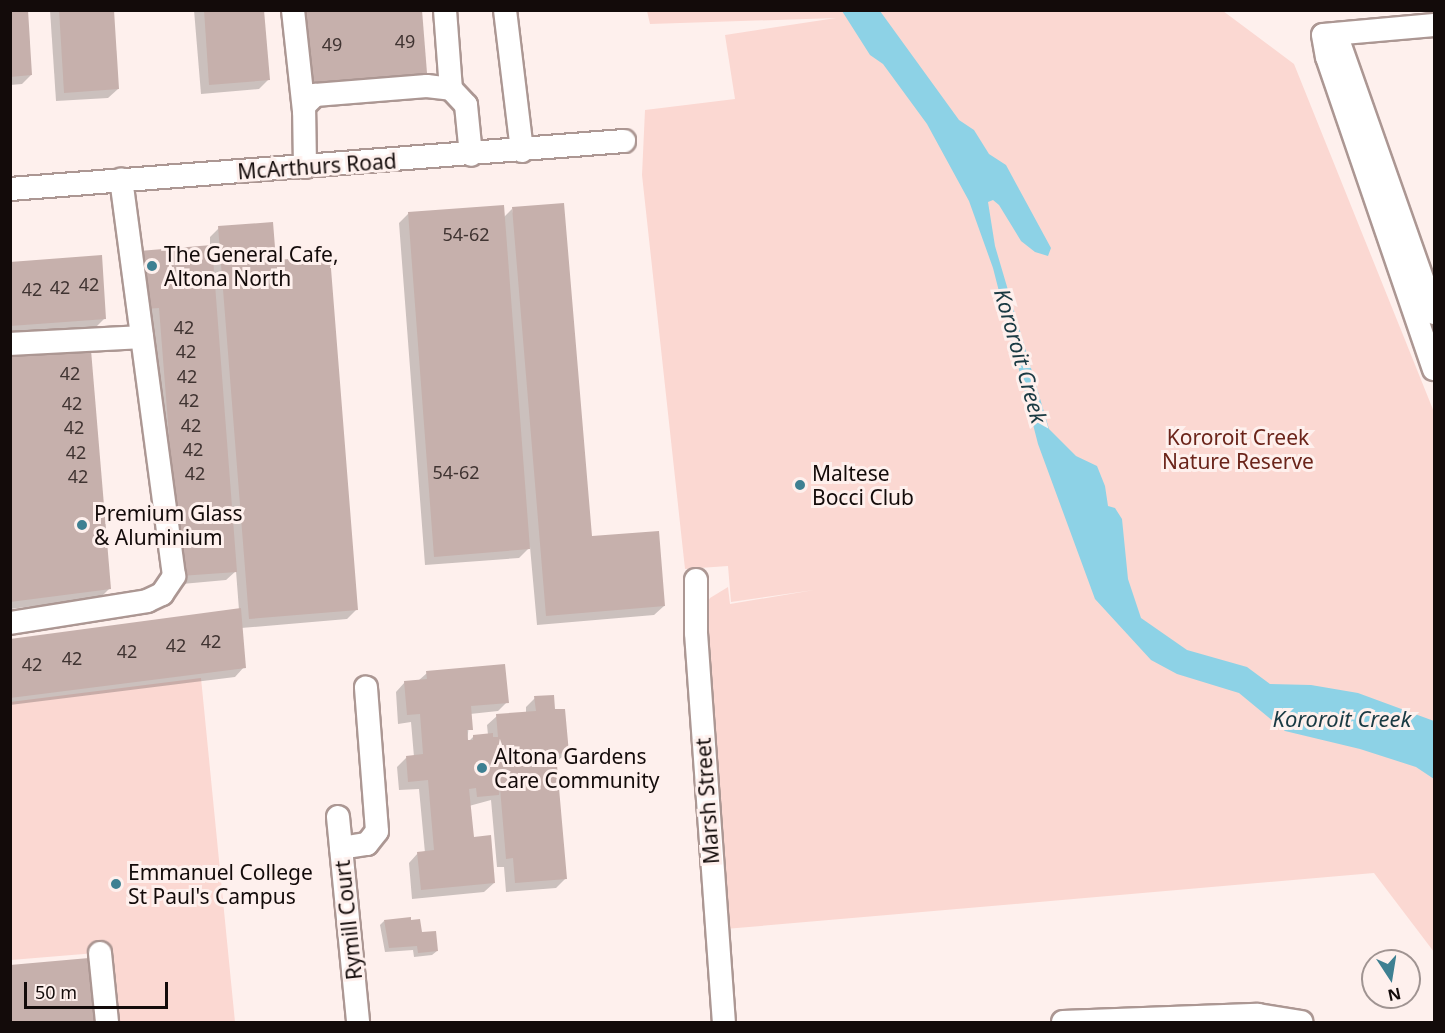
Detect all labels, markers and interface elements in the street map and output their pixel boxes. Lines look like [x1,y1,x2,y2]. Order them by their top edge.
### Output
house number: 49 [395,30,415,52]
house number: 49 [322,33,342,55]
street label: McArthurs Road [237,148,397,184]
house number: 54-62 [443,223,489,245]
place label: The General Cafe, Altona North [164,241,339,291]
marker: The General Cafe, Altona North [145,259,159,273]
house number: 42 [79,273,99,295]
house number: 42 [50,276,70,298]
house number: 42 [22,278,42,300]
water label: Kororoit Creek [989,286,1053,426]
house number: 42 [174,316,194,338]
house number: 42 [176,340,196,362]
house number: 42 [60,362,80,384]
house number: 42 [177,365,197,387]
house number: 42 [179,389,199,411]
house number: 42 [62,392,82,414]
house number: 42 [181,414,201,436]
house number: 42 [64,416,84,438]
park label: Kororoit Creek Nature Reserve [1162,424,1314,474]
house number: 42 [183,438,203,460]
house number: 42 [66,441,86,463]
place label: Maltese Bocci Club [812,460,914,510]
house number: 54-62 [433,461,479,483]
house number: 42 [185,462,205,484]
house number: 42 [68,465,88,487]
marker: Maltese Bocci Club [793,478,807,492]
place label: Premium Glass & Aluminium [94,500,243,550]
marker: Premium Glass & Aluminium [75,518,89,532]
house number: 42 [201,630,221,652]
house number: 42 [166,634,186,656]
house number: 42 [117,640,137,662]
house number: 42 [62,647,82,669]
house number: 42 [22,653,42,675]
water label: Kororoit Creek [1273,706,1411,732]
street label: Marsh Street [690,737,724,865]
place label: Altona Gardens Care Community [494,743,660,793]
marker: Altona Gardens Care Community [475,761,489,775]
place label: Emmanuel College St Paul's Campus [128,859,313,909]
street label: Rymill Court [329,859,367,981]
marker: Emmanuel College St Paul's Campus [109,877,123,891]
north arrow [1361,949,1421,1009]
scale bar [27,970,171,1008]
text: 50 m [35,980,77,1004]
text: N [1386,983,1403,1007]

